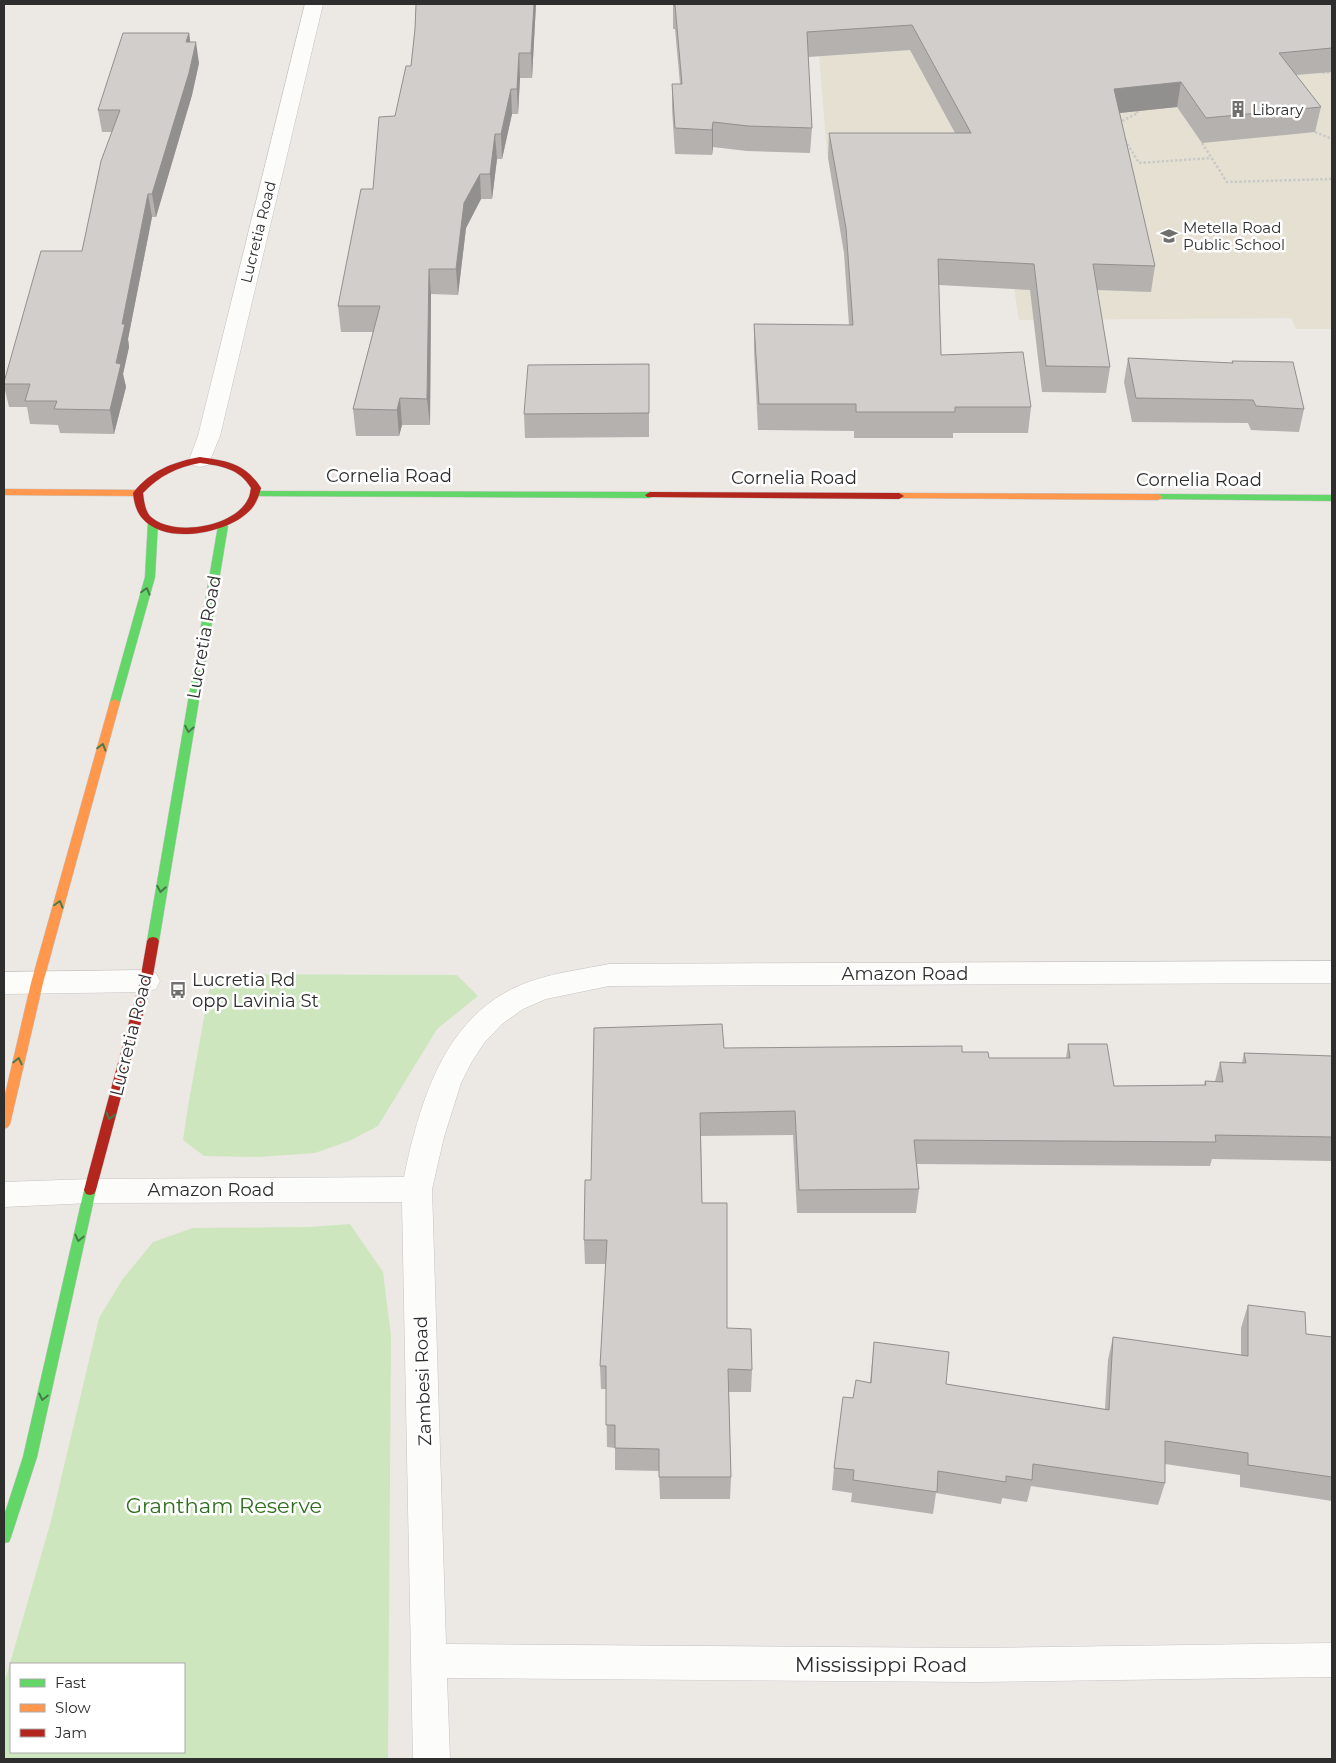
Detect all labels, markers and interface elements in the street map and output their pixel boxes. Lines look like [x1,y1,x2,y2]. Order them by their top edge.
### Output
building icon: Library [1228,99,1248,119]
place label: Library [1252,100,1304,119]
street label: Lucretia Road [236,179,280,285]
place label: Metella Road Public School [1183,218,1285,254]
school or university icon: Metella Road Public School [1159,226,1179,246]
street label: Cornelia Road [326,465,452,487]
street label: Cornelia Road [731,467,857,489]
street label: Cornelia Road [1136,469,1262,491]
street label: Lucretia Road [182,573,226,701]
one-way arrow [140,586,151,595]
one-way arrow [184,725,194,733]
one-way arrow [97,744,107,752]
one-way arrow [157,885,167,894]
one-way arrow [53,900,63,908]
street label: Amazon Road [842,963,968,985]
place label: Lucretia Rd opp Lavinia St [192,969,319,1012]
street label: Lucretia Road [105,972,157,1098]
bus stop icon: Lucretia Rd opp Lavinia St [168,980,188,1000]
one-way arrow [12,1057,23,1066]
one-way arrow [105,1111,116,1120]
street label: Amazon Road [148,1179,274,1201]
one-way arrow [74,1234,85,1243]
street label: Zambesi Road [410,1316,436,1446]
one-way arrow [38,1392,49,1401]
park label: Grantham Reserve [126,1493,322,1518]
street label: Mississippi Road [795,1652,967,1677]
legend [10,1663,185,1753]
text: Fast [55,1673,86,1692]
text: Slow [55,1698,91,1717]
text: Jam [54,1723,87,1742]

